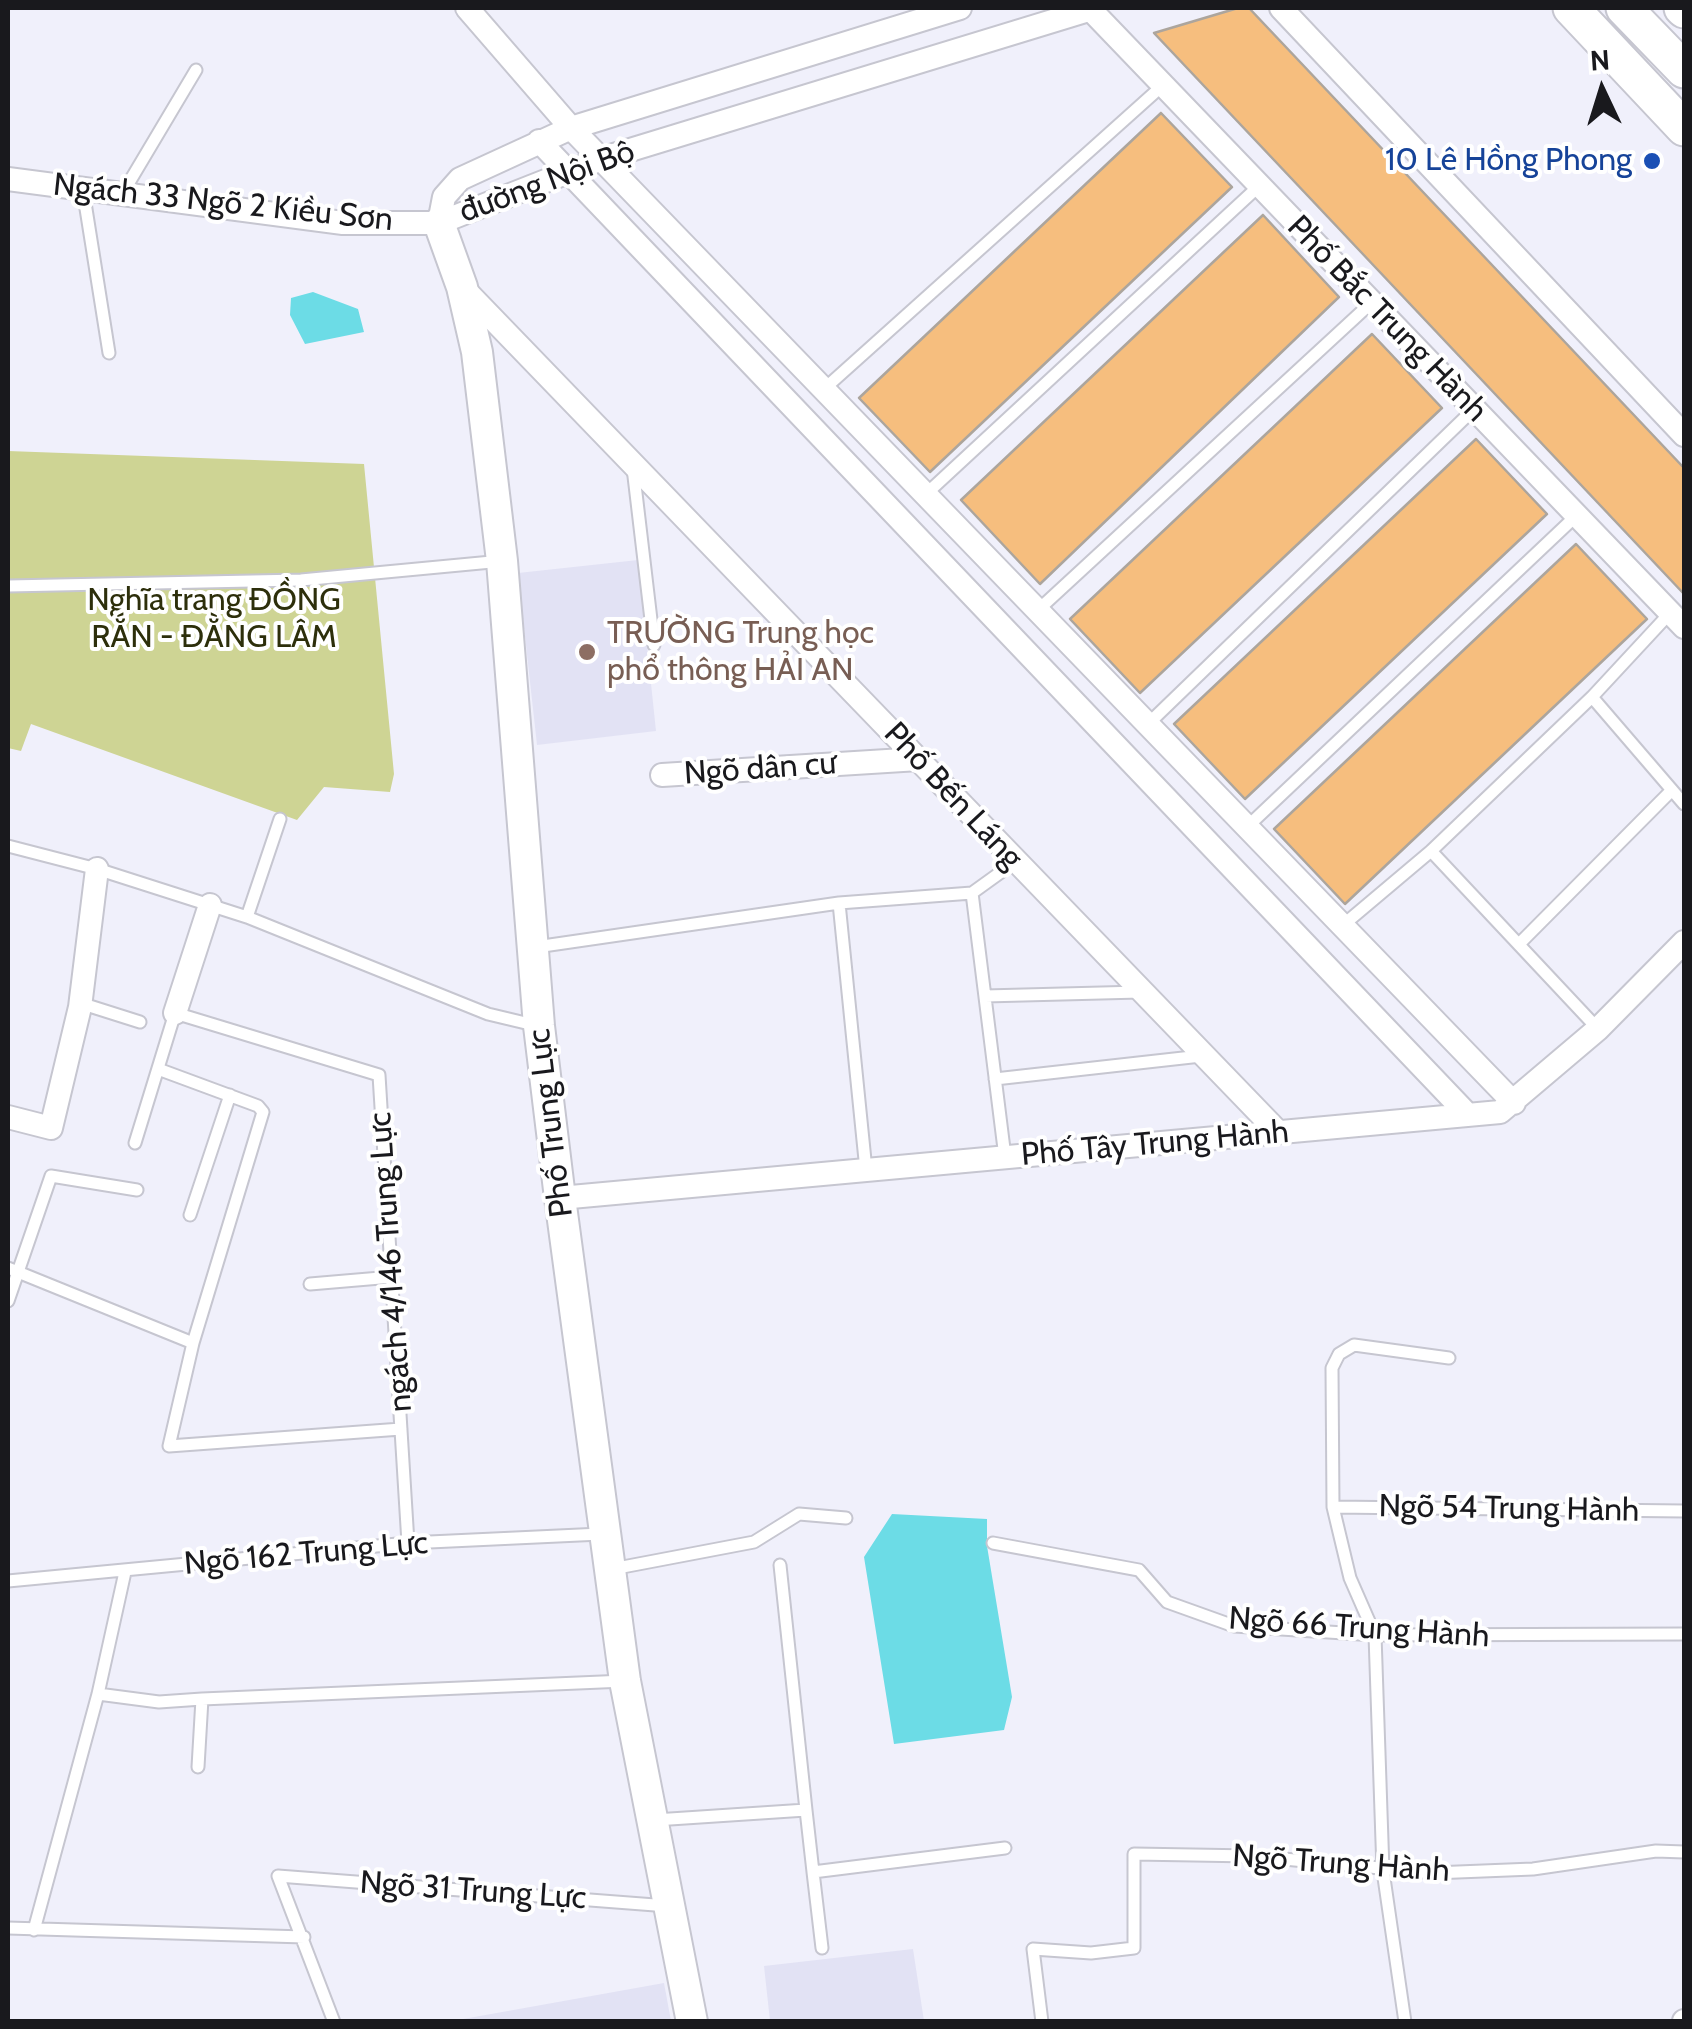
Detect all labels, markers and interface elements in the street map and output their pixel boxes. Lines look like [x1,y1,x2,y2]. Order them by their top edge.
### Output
north arrow [1552,40,1652,140]
text: N [1589,42,1611,78]
street label: đường Nội Bộ [454,133,640,231]
place label: 10 Lê Hồng Phong [1385,142,1632,180]
marker: 10 Lê Hồng Phong [1641,150,1663,172]
street label: Ngách 33 Ngõ 2 Kiều Sơn [51,166,395,240]
street label: Phố Bắc Trung Hành [1279,208,1495,430]
park label: Nghĩa trang ĐỒNG RẮN - ĐẰNG LÂM [87,582,341,657]
place label: TRƯỜNG Trung học phổ thông HẢI AN [607,615,874,690]
marker: TRƯỜNG Trung học phổ thông HẢI AN [576,641,598,663]
street label: Phố Bến Láng [876,715,1030,877]
street label: Ngõ dân cư [683,745,837,793]
street label: Phố Trung Lực [520,1027,582,1219]
street label: ngách 4/146 Trung Lực [361,1111,421,1413]
street label: Phố Tây Trung Hành [1020,1113,1290,1175]
street label: Ngõ 54 Trung Hành [1378,1488,1640,1530]
street label: Ngõ 162 Trung Lực [182,1524,430,1584]
street label: Ngõ 66 Trung Hành [1227,1600,1491,1656]
street label: Ngõ Trung Hành [1231,1837,1451,1891]
street label: Ngõ 31 Trung Lực [358,1864,588,1918]

